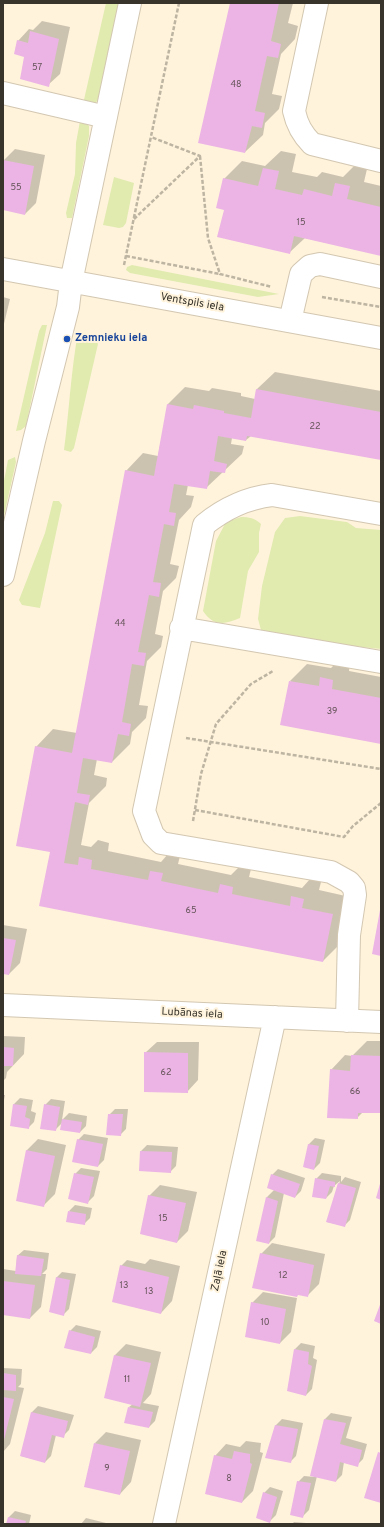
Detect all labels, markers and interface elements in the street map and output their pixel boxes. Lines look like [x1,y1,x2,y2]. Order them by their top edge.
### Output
house number: 57 [32,63,42,73]
house number: 48 [230,80,242,90]
house number: 55 [10,183,22,193]
house number: 15 [297,218,305,228]
street label: Ventspils iela [159,291,225,315]
place label: Zemnieku iela [75,332,147,346]
marker: Zemnieku iela [62,334,72,344]
house number: 22 [309,422,321,432]
house number: 44 [114,619,126,629]
house number: 39 [327,707,337,717]
house number: 65 [186,906,196,916]
street label: Lubānas iela [161,1006,223,1022]
house number: 62 [161,1068,171,1078]
house number: 66 [350,1087,360,1097]
house number: 15 [159,1214,167,1224]
street label: Zaļā iela [209,1249,231,1293]
house number: 12 [279,1271,287,1281]
house number: 13 [120,1281,128,1291]
house number: 13 [145,1287,153,1297]
house number: 10 [260,1318,270,1328]
house number: 11 [124,1375,130,1385]
house number: 9 [104,1464,110,1474]
house number: 8 [226,1474,232,1484]

